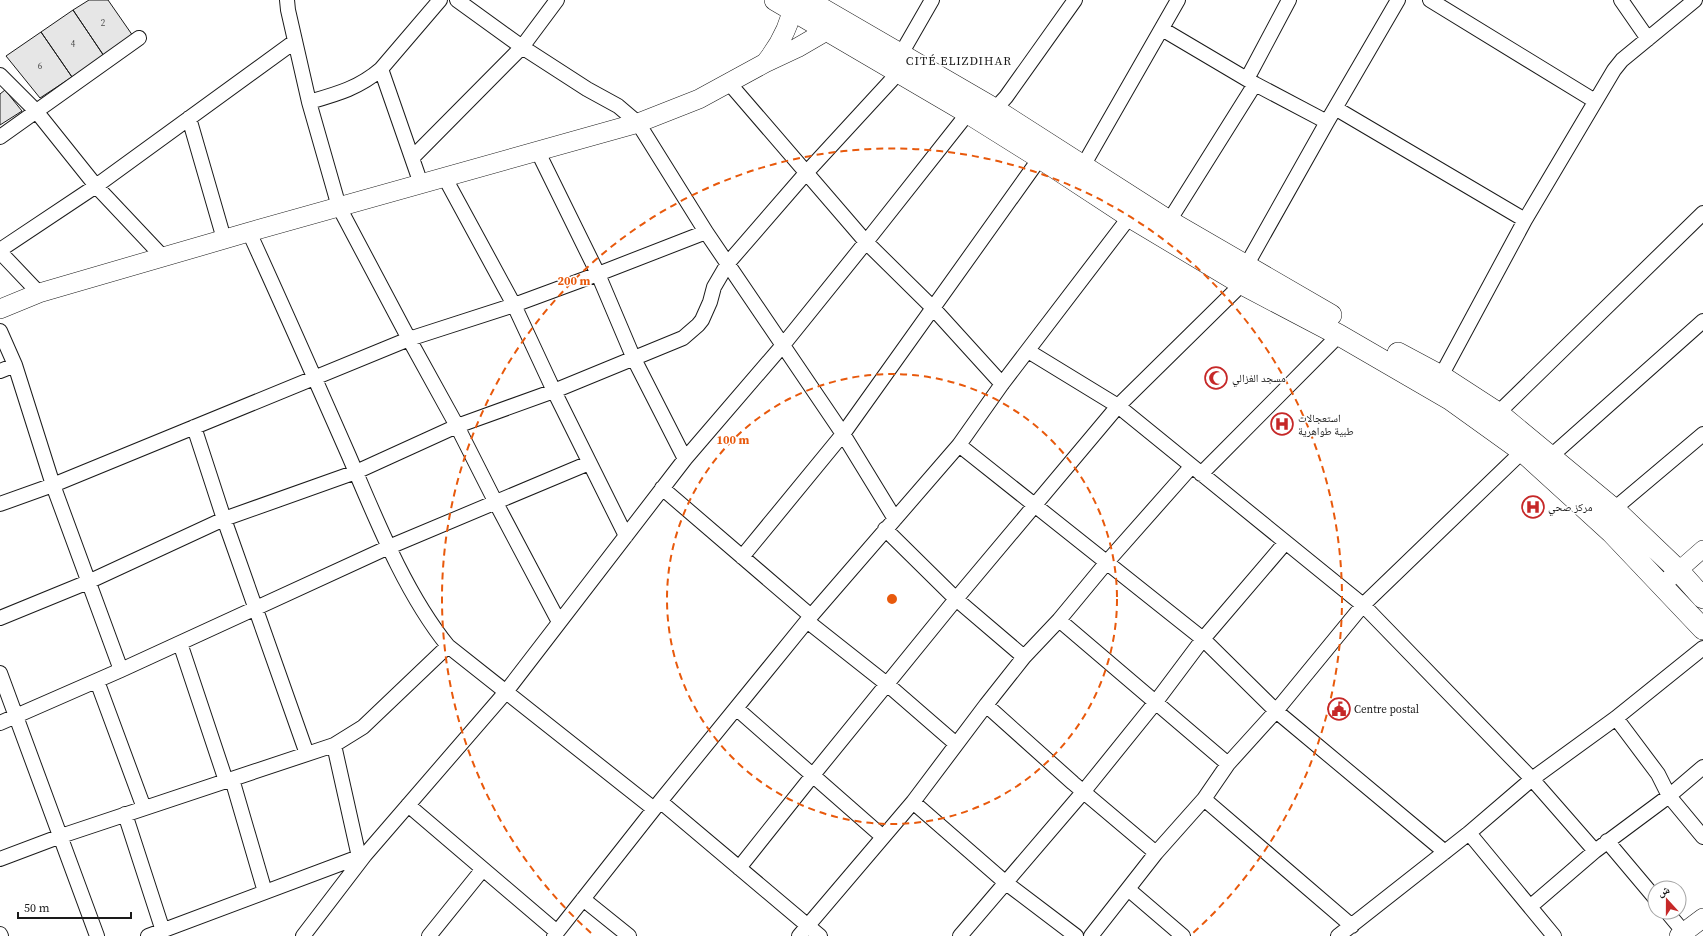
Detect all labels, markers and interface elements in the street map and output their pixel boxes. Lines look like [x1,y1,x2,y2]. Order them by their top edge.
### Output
house number: 2 [101,17,106,29]
house number: 4 [71,38,76,50]
district label: CITÉ ELIZDIHAR [906,53,1012,69]
house number: 6 [38,60,43,72]
text: 200 m [558,273,591,289]
mosque icon: مسجد الغزالي [1203,365,1229,391]
place label: مسجد الغزالي [1232,371,1286,387]
hospital icon: استعجالات طبية طواهرية [1269,411,1295,437]
place label: استعجالات طبية طواهرية [1298,411,1354,439]
text: 100 m [717,432,750,448]
hospital icon: مركز صحي [1520,494,1546,520]
place label: مركز صحي [1548,500,1593,516]
centre of rings [885,592,899,606]
public building icon: Centre postal [1326,696,1352,722]
place label: Centre postal [1354,702,1419,717]
north arrow [1647,880,1687,920]
text: ش [1655,882,1672,900]
scale bar [18,894,131,920]
text: 50 m [24,900,50,916]

